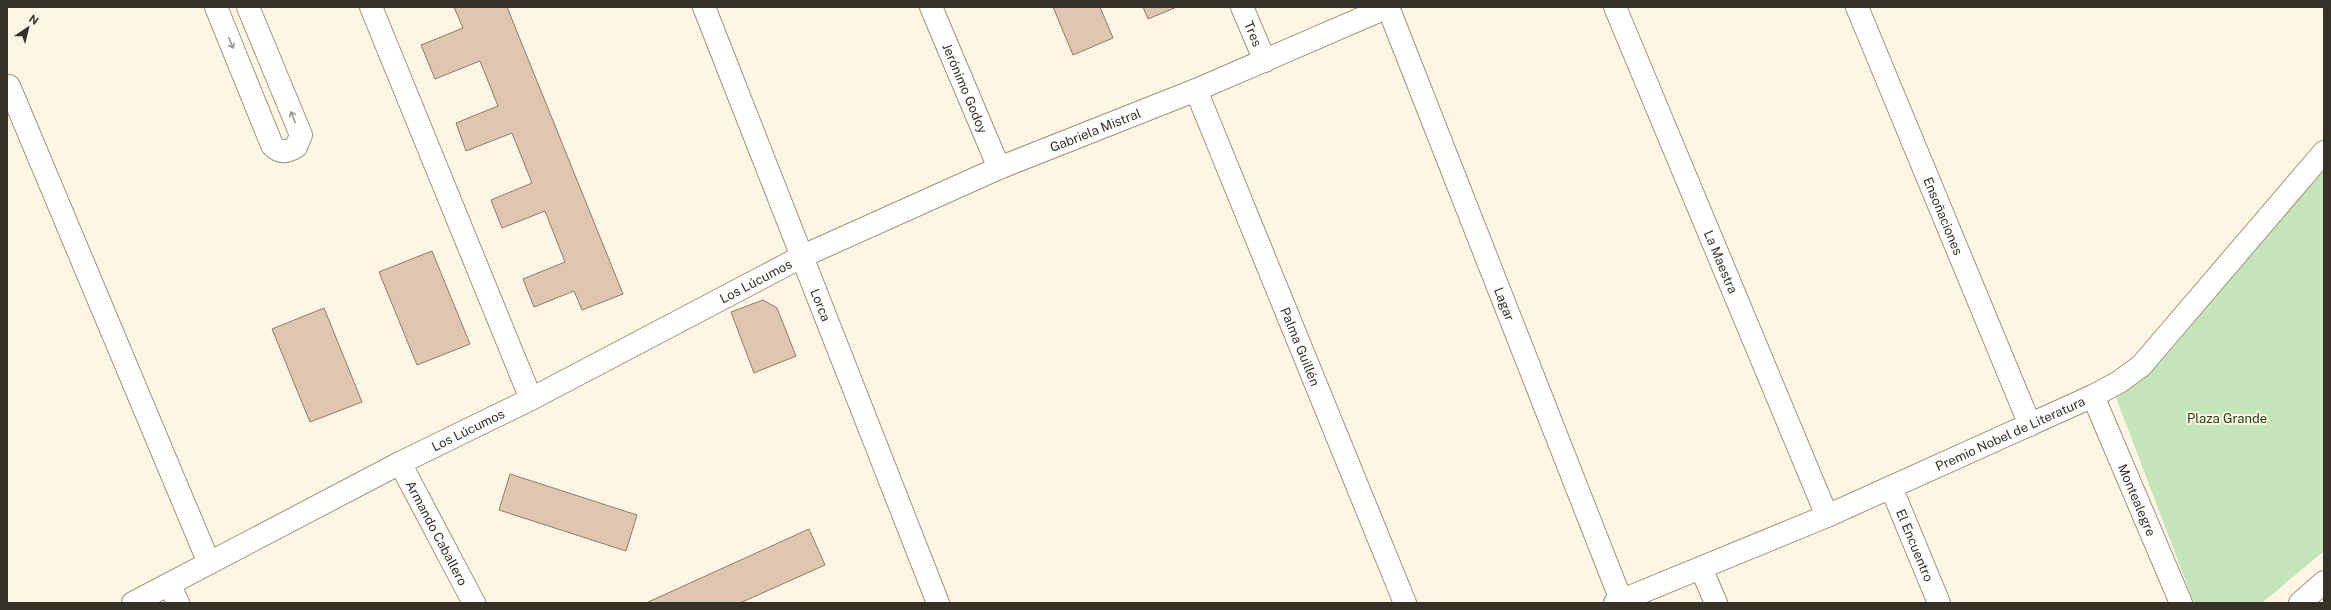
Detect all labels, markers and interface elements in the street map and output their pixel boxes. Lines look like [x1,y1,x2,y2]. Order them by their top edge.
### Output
north arrow [8,8,48,48]
text: N [27,12,41,27]
street label: Tres [1241,19,1265,49]
one-way arrow [228,37,235,49]
street label: Jerónimo Godoy [939,41,990,136]
street label: Gabriela Mistral [1048,106,1143,155]
one-way arrow [289,111,297,123]
street label: Ensoñaciones [1920,175,1966,257]
street label: La Maestra [1701,228,1741,296]
street label: Los Lúcumos [717,256,794,306]
street label: Lagar [1491,285,1518,323]
street label: Lorca [807,287,834,324]
street label: Palma Guillén [1277,305,1323,388]
street label: Premio Nobel de Literatura [1933,394,2087,474]
street label: Los Lúcumos [429,406,507,454]
park label: Plaza Grande [2187,411,2267,426]
street label: Montealegre [2115,462,2159,538]
street label: Armando Caballero [403,478,470,588]
street label: El Encuentro [1893,507,1936,584]

